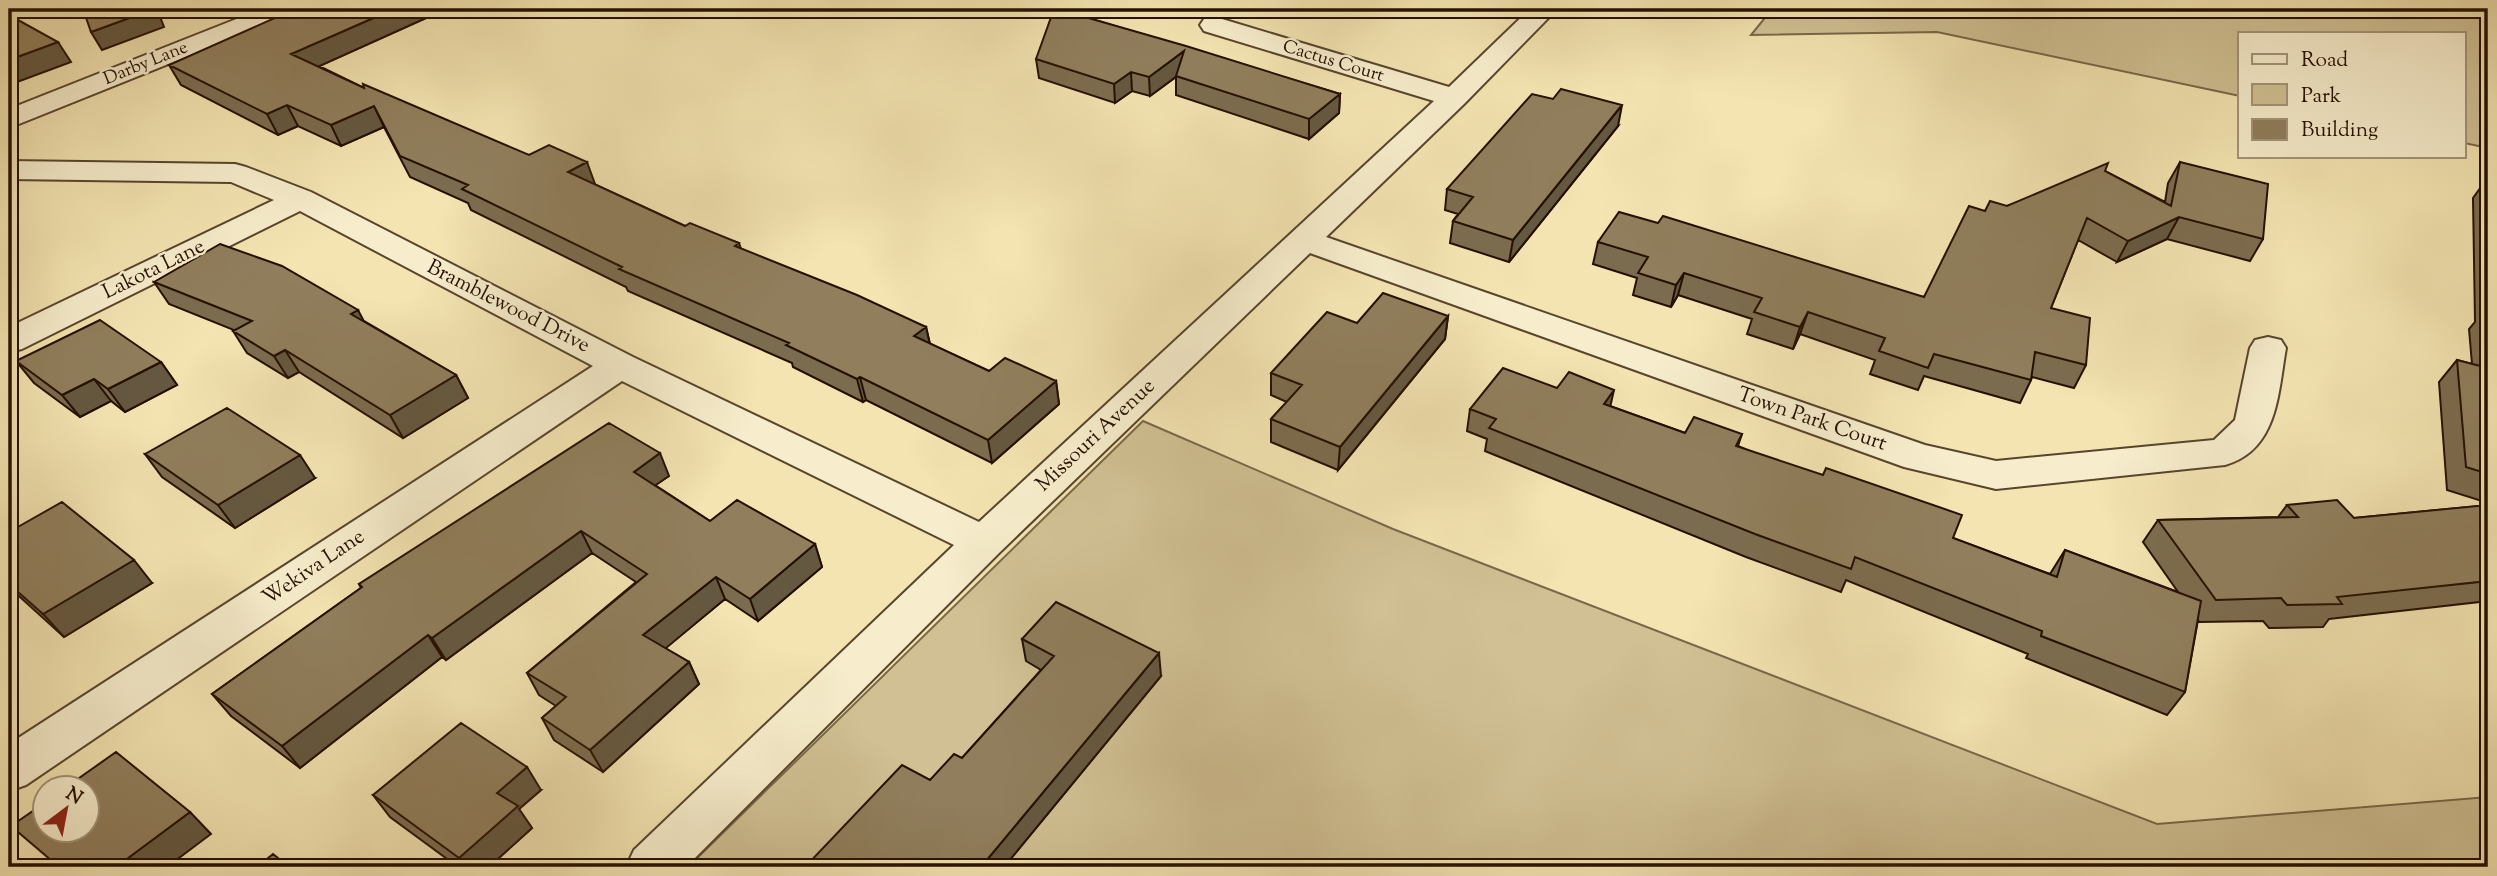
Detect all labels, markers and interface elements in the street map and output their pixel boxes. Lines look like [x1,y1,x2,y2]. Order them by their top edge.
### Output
legend [2238,32,2466,158]
street label: Cactus Court [1279,34,1387,90]
street label: Darby Lane [100,35,192,93]
text: Road [2301,46,2348,76]
text: Park [2301,82,2342,112]
text: Building [2301,116,2378,146]
street label: Lakota Lane [98,232,210,308]
street label: Bramblewood Drive [421,253,595,361]
street label: Missouri Avenue [1030,373,1162,499]
street label: Town Park Court [1733,380,1891,460]
street label: Wekiva Lane [257,523,371,613]
north arrow [32,774,102,844]
text: N [60,781,87,812]

